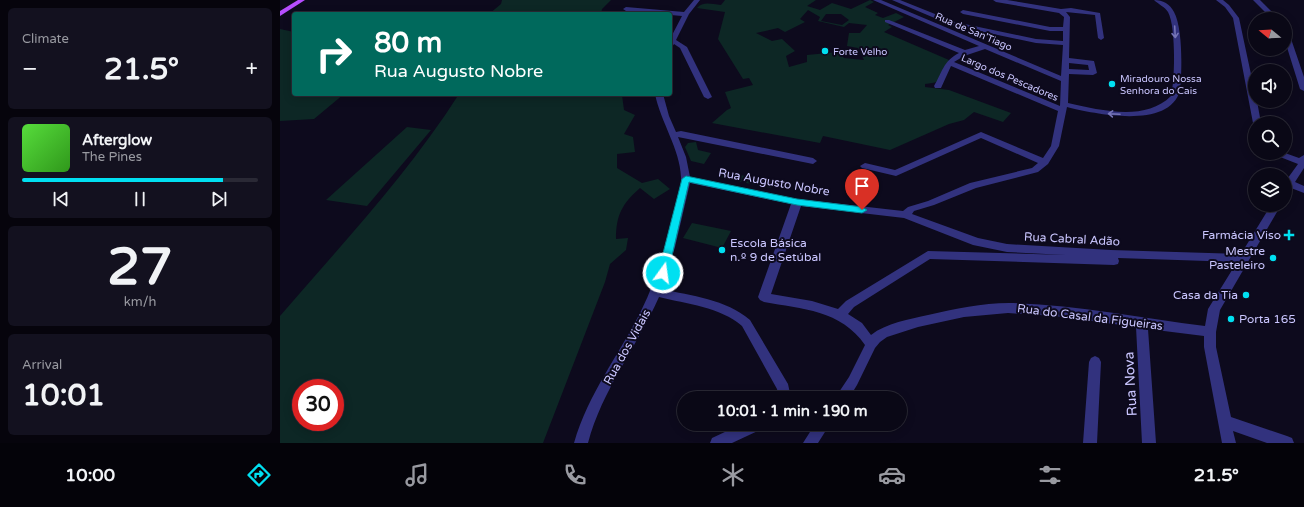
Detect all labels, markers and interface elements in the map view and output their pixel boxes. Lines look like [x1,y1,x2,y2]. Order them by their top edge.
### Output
street label: Rua de San'Tiago [933,10,1014,54]
north arrow [1248,12,1292,56]
map controls [1248,12,1292,212]
one-way arrow [1172,25,1179,38]
text: 80 m [374,26,442,60]
icon: right [308,28,360,80]
text: Climate [22,31,69,47]
marker: Forte Velho [820,46,830,56]
place label: Forte Velho [833,46,887,58]
text: 21.5° [104,51,179,88]
street label: Largo dos Pescadores [959,52,1060,104]
text: − [22,56,38,82]
text: + [246,56,258,82]
text: Rua Augusto Nobre [374,60,543,82]
button: sound [1248,64,1292,108]
place label: Miradouro Nossa Senhora do Cais [1120,73,1202,97]
marker: Miradouro Nossa Senhora do Cais [1107,79,1117,89]
one-way arrow [1108,110,1121,117]
button: search [1248,116,1292,160]
text: Afterglow [82,131,152,149]
text: The Pines [82,149,142,165]
street label: Rua Augusto Nobre [717,165,831,199]
button: layers [1248,168,1292,212]
pin [845,169,879,210]
icon: arrive [851,175,873,197]
icon: previous [50,188,72,210]
icon: pause [129,188,151,210]
icon: next [208,188,230,210]
place label: Farmácia Viso [1202,228,1281,242]
street label: Rua Cabral Adão [1024,229,1120,249]
marker: Farmácia Viso [1284,230,1294,240]
text: 27 [107,236,173,299]
place label: Escola Básica n.º 9 de Setúbal [730,236,821,264]
place label: Mestre Pasteleiro [1209,244,1265,272]
marker: Escola Básica n.º 9 de Setúbal [717,245,727,255]
position arrow [642,252,684,294]
marker: Mestre Pasteleiro [1268,253,1278,263]
place label: Casa da Tia [1173,288,1238,302]
marker: Casa da Tia [1241,290,1251,300]
text: km/h [124,294,156,310]
street label: Rua do Casal da Figueiras [1016,301,1164,333]
street label: Rua dos Vidais [601,307,654,387]
place label: Porta 165 [1239,312,1296,326]
marker: Porta 165 [1226,314,1236,324]
street label: Rua Nova [1120,351,1141,417]
text: Arrival [22,357,62,373]
text: 10:01 [22,377,105,414]
speed limit sign: 30 [292,379,344,431]
text: 10:01 · 1 min · 190 m [717,402,867,420]
icon: directions [245,461,273,489]
icon: music [403,461,431,489]
icon: phone [561,461,589,489]
icon: climate [719,461,747,489]
icon: car [878,461,906,489]
icon: filters [1036,461,1064,489]
text: 10:00 [65,464,115,486]
text: 21.5° [1194,464,1239,486]

